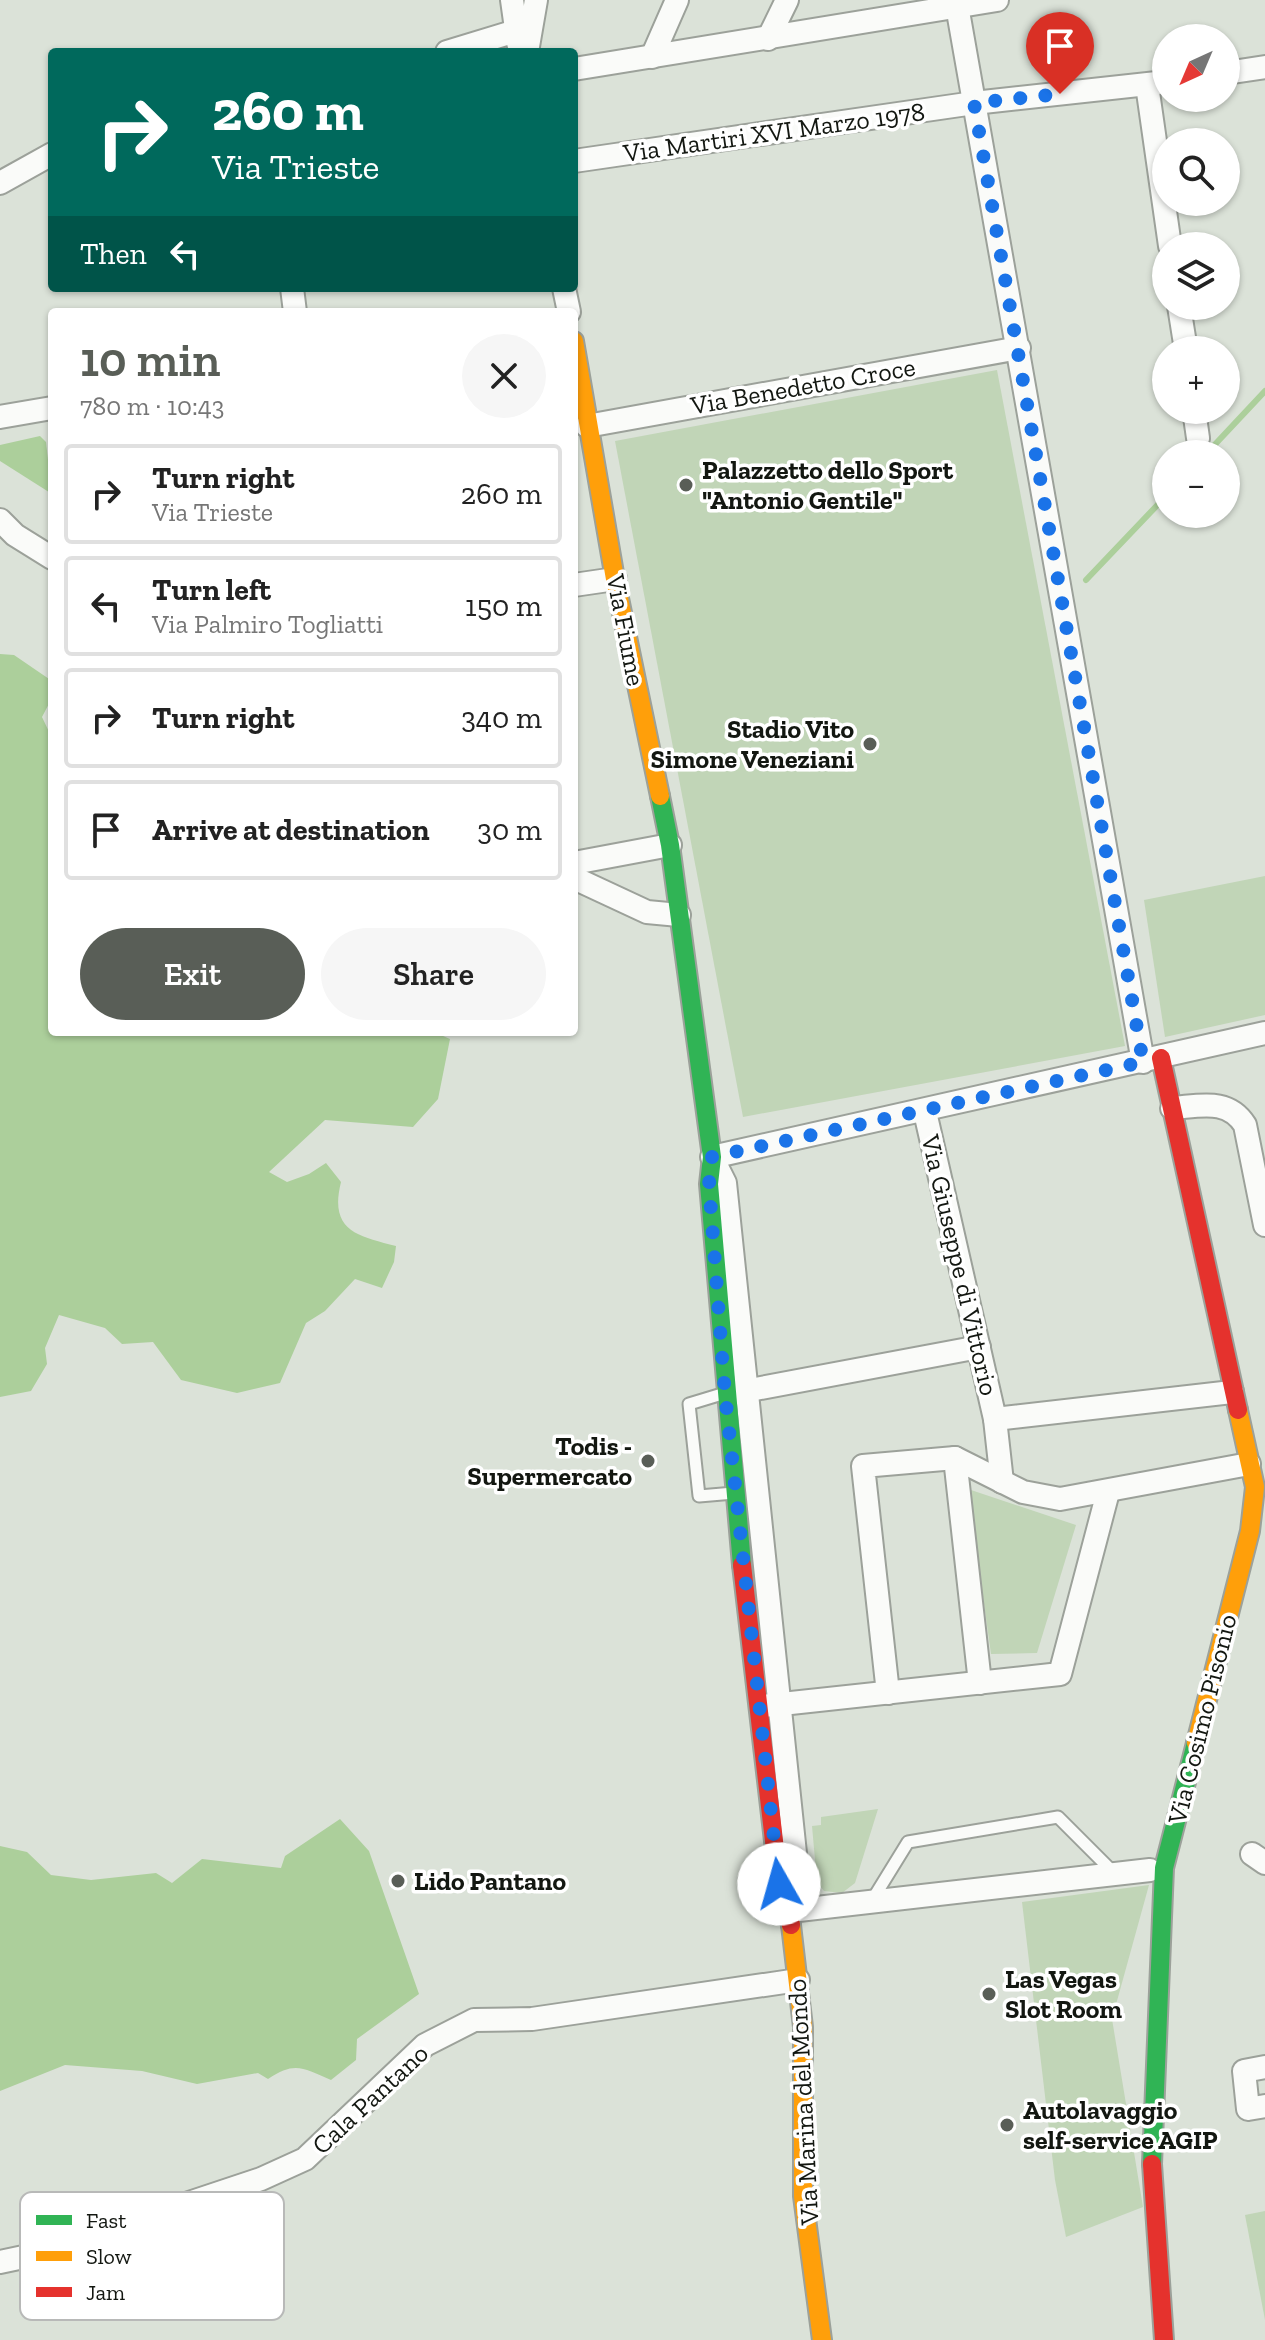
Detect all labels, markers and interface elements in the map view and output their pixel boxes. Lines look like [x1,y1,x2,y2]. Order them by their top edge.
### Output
pin [1026,12,1094,94]
icon: arrive [1038,24,1082,68]
north arrow [1152,24,1240,112]
map controls [1152,24,1240,528]
text: 260 m [212,77,364,144]
icon: right [80,80,184,184]
street label: Via Martiri XVI Marzo 1978 [620,95,927,169]
button: search [1152,128,1240,216]
text: Via Trieste [212,145,380,188]
icon: left [163,232,207,276]
button: layers [1152,232,1240,320]
text: Then [80,236,147,272]
text: 10 min [80,331,220,388]
button: close [462,334,546,418]
button: + [1152,336,1240,424]
street label: Via Benedetto Croce [687,350,918,422]
text: 780 m · 10:43 [80,390,225,422]
button: − [1152,440,1240,528]
place label: Palazzetto dello Sport "Antonio Gentile" [702,454,954,516]
text: Turn right [152,460,294,496]
icon: right [84,472,128,516]
text: 260 m [461,476,542,512]
marker: Palazzetto dello Sport "Antonio Gentile" [677,476,695,494]
text: Via Trieste [152,496,273,528]
street label: Via Fiume [599,570,652,689]
text: Turn left [152,572,271,608]
icon: left [84,584,128,628]
text: 150 m [465,588,542,624]
text: Via Palmiro Togliatti [152,608,383,640]
icon: right [84,696,128,740]
text: Turn right [152,700,294,736]
text: 340 m [461,700,542,736]
place label: Stadio Vito Simone Veneziani [651,713,854,775]
marker: Stadio Vito Simone Veneziani [861,735,879,753]
icon: arrive [84,808,128,852]
text: Arrive at destination [152,812,429,848]
text: 30 m [477,812,542,848]
button: Exit [80,928,305,1020]
button: Share [321,928,546,1020]
street label: Via Giuseppe di Vittorio [914,1131,1006,1398]
place label: Todis - Supermercato [467,1430,632,1492]
marker: Todis - Supermercato [639,1452,657,1470]
street label: Via Cosimo Pisonio [1160,1611,1244,1828]
position arrow [737,1842,821,1926]
place label: Lido Pantano [414,1865,566,1897]
marker: Lido Pantano [389,1872,407,1890]
place label: Las Vegas Slot Room [1005,1963,1122,2025]
street label: Via Marina del Mondo [781,1978,825,2227]
marker: Las Vegas Slot Room [980,1985,998,2003]
street label: Cala Pantano [305,2037,435,2161]
place label: Autolavaggio self-service AGIP [1023,2094,1218,2156]
marker: Autolavaggio self-service AGIP [998,2116,1016,2134]
legend [20,2192,284,2320]
text: Fast [86,2207,127,2234]
text: Slow [86,2243,132,2270]
text: Jam [86,2279,125,2306]

